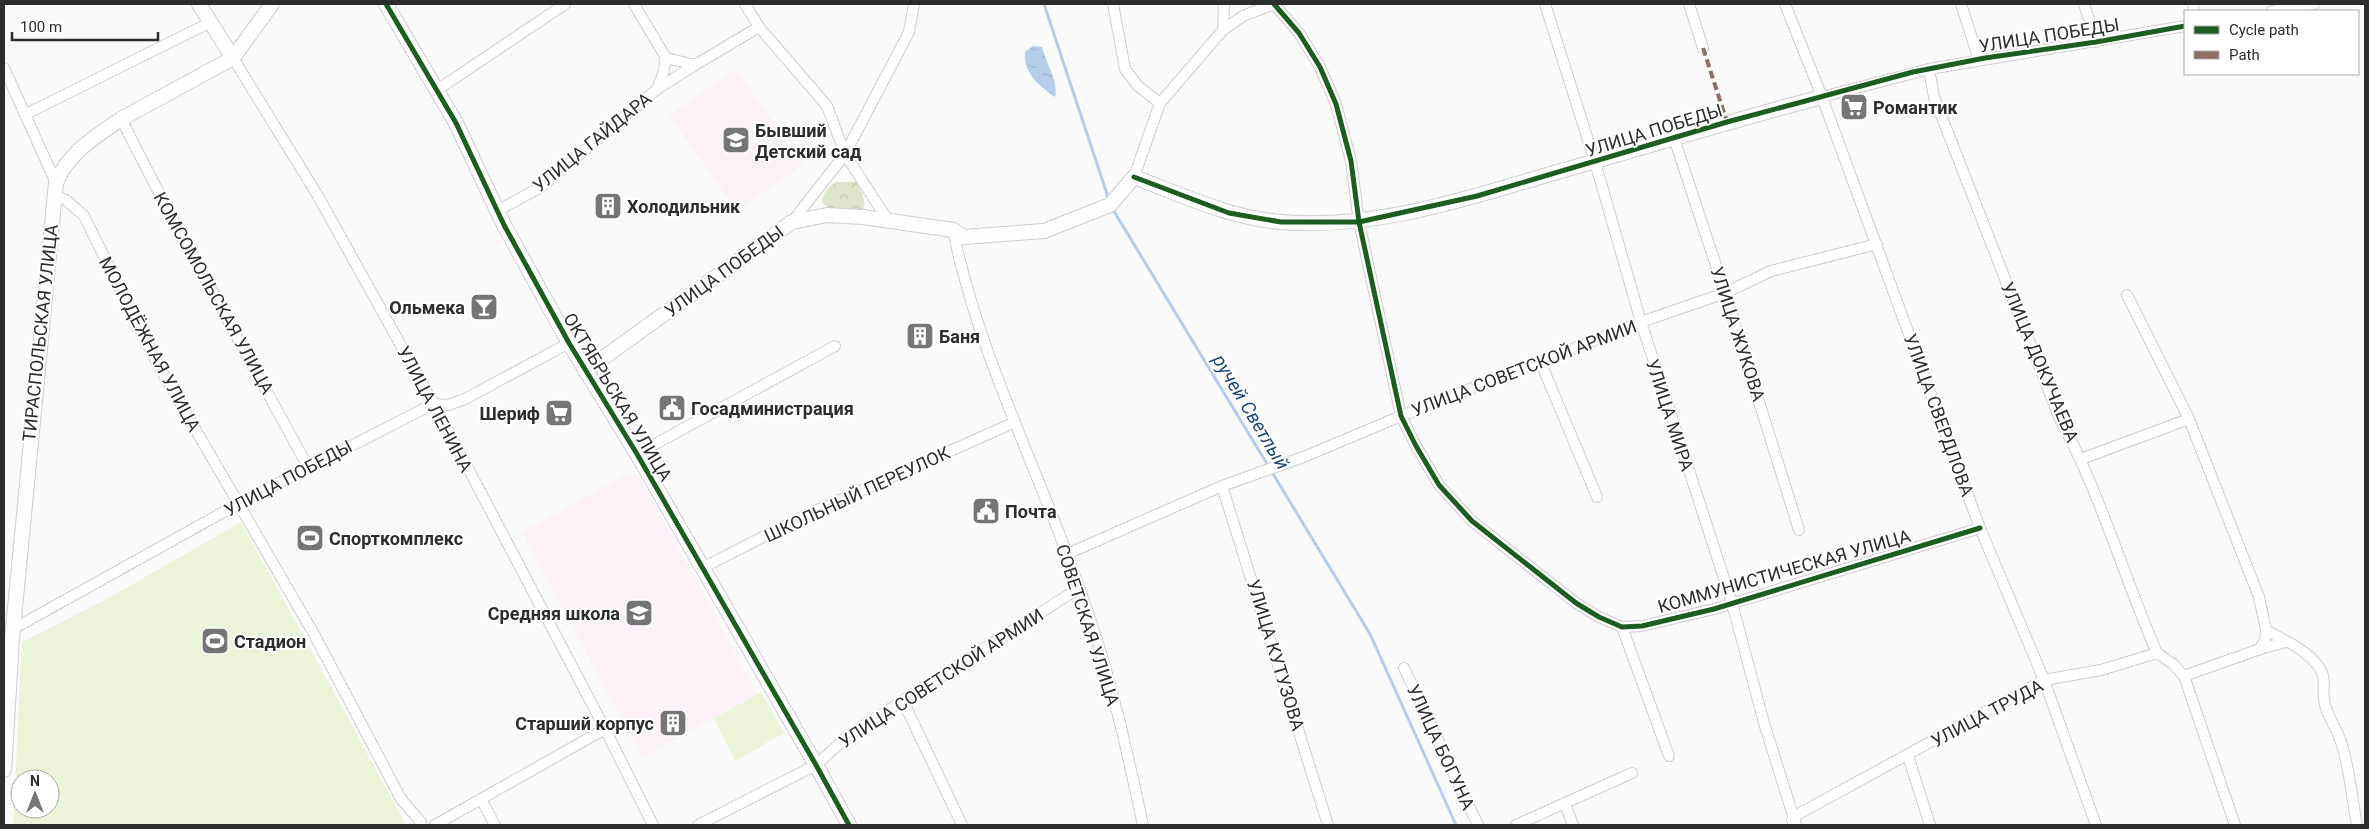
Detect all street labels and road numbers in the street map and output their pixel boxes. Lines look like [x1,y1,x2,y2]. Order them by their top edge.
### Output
street label: УЛИЦА ПОБЕДЫ [1977,14,2121,56]
street label: УЛИЦА ГАЙДАРА [529,88,656,196]
street label: УЛИЦА ПОБЕДЫ [1583,99,1725,161]
street label: КОМСОМОЛЬСКАЯ УЛИЦА [150,188,279,398]
street label: УЛИЦА ПОБЕДЫ [660,221,788,321]
street label: ТИРАСПОЛЬСКАЯ УЛИЦА [18,223,62,443]
street label: МОЛОДЁЖНАЯ УЛИЦА [95,253,205,435]
street label: УЛИЦА ЖУКОВА [1706,264,1770,404]
street label: УЛИЦА ДОКУЧАЕВА [1997,279,2083,445]
street label: ОКТЯБРЬСКАЯ УЛИЦА [559,309,677,485]
street label: УЛИЦА СОВЕТСКОЙ АРМИИ [1408,315,1640,421]
street label: УЛИЦА СВЕРДЛОВА [1900,331,1978,499]
street label: УЛИЦА ЛЕНИНА [393,343,477,476]
street label: УЛИЦА МИРА [1642,356,1698,474]
street label: УЛИЦА ПОБЕДЫ [220,435,356,521]
street label: ШКОЛЬНЫЙ ПЕРЕУЛОК [761,442,953,546]
street label: КОММУНИСТИЧЕСКАЯ УЛИЦА [1655,525,1913,617]
street label: СОВЕТСКАЯ УЛИЦА [1052,542,1124,709]
street label: УЛИЦА КУТУЗОВА [1243,577,1309,733]
street label: УЛИЦА СОВЕТСКОЙ АРМИИ [835,604,1047,752]
street label: УЛИЦА ТРУДА [1927,675,2047,751]
street label: УЛИЦА БОГУНА [1403,681,1479,813]

